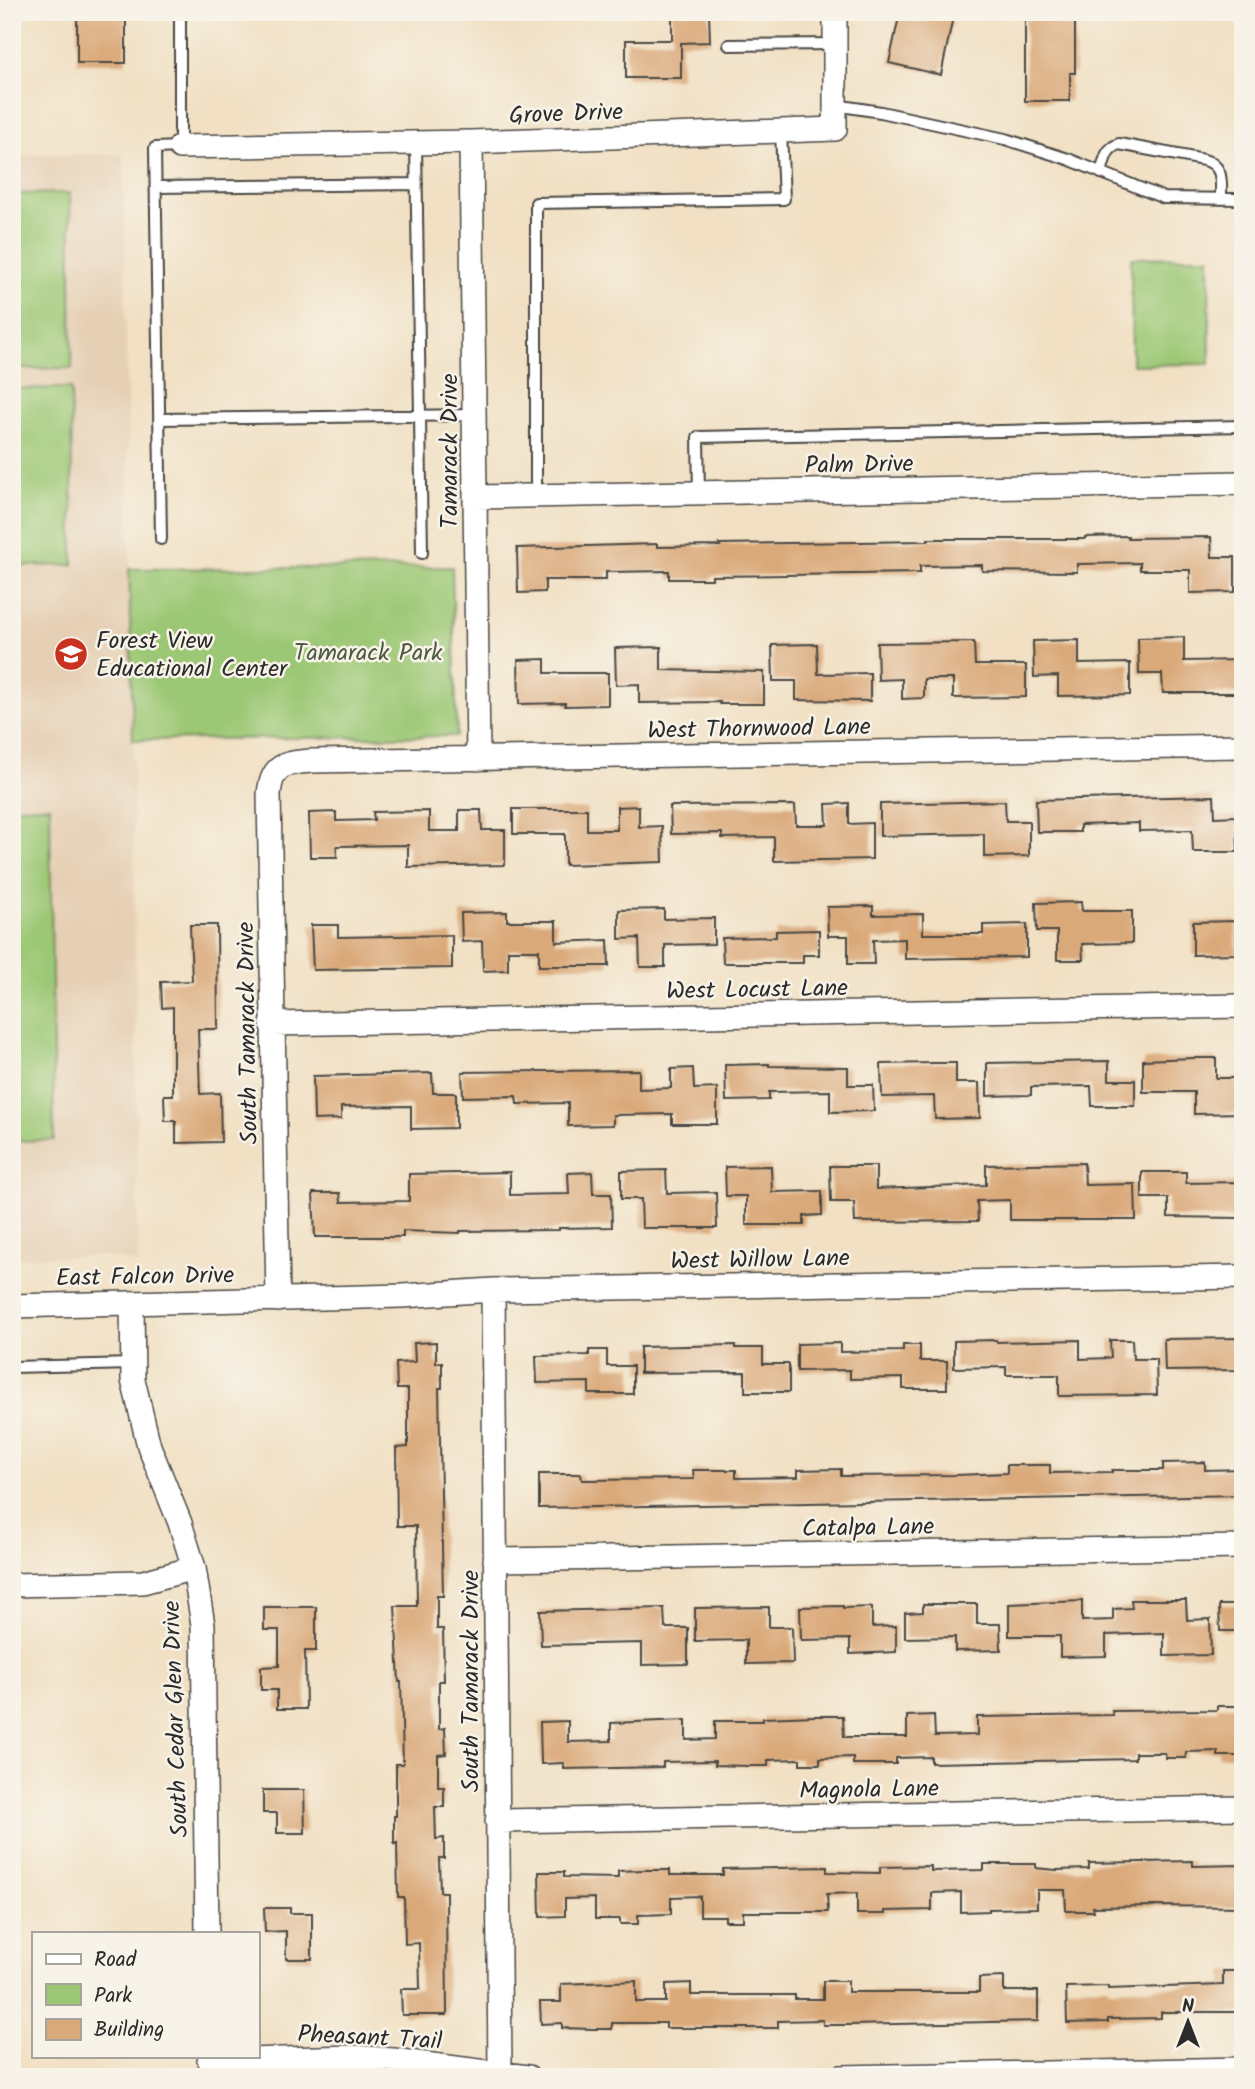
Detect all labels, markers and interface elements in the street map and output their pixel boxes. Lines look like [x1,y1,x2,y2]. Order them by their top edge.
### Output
street label: Grove Drive [508,93,624,136]
street label: Tamarack Drive [431,373,470,529]
street label: Palm Drive [804,445,914,486]
place label: Forest View Educational Center [96,622,289,689]
park label: Tamarack Park [294,634,443,673]
school or university icon: Forest View Educational Center [52,635,90,673]
street label: West Thornwood Lane [647,708,871,751]
street label: South Tamarack Drive [227,921,270,1144]
street label: West Locust Lane [666,969,849,1012]
street label: West Willow Lane [670,1239,850,1282]
street label: East Falcon Drive [56,1256,235,1299]
street label: Catalpa Lane [802,1508,935,1549]
street label: South Tamarack Drive [452,1570,491,1792]
street label: South Cedar Glen Drive [153,1600,200,1838]
street label: Magnola Lane [799,1770,940,1811]
legend [32,1932,259,2058]
text: Road [94,1944,137,1977]
text: Park [94,1980,132,2013]
north arrow [1154,1988,1224,2058]
text: N [1182,1992,1194,2022]
text: Building [94,2014,164,2047]
street label: Pheasant Trail [297,2015,443,2062]

